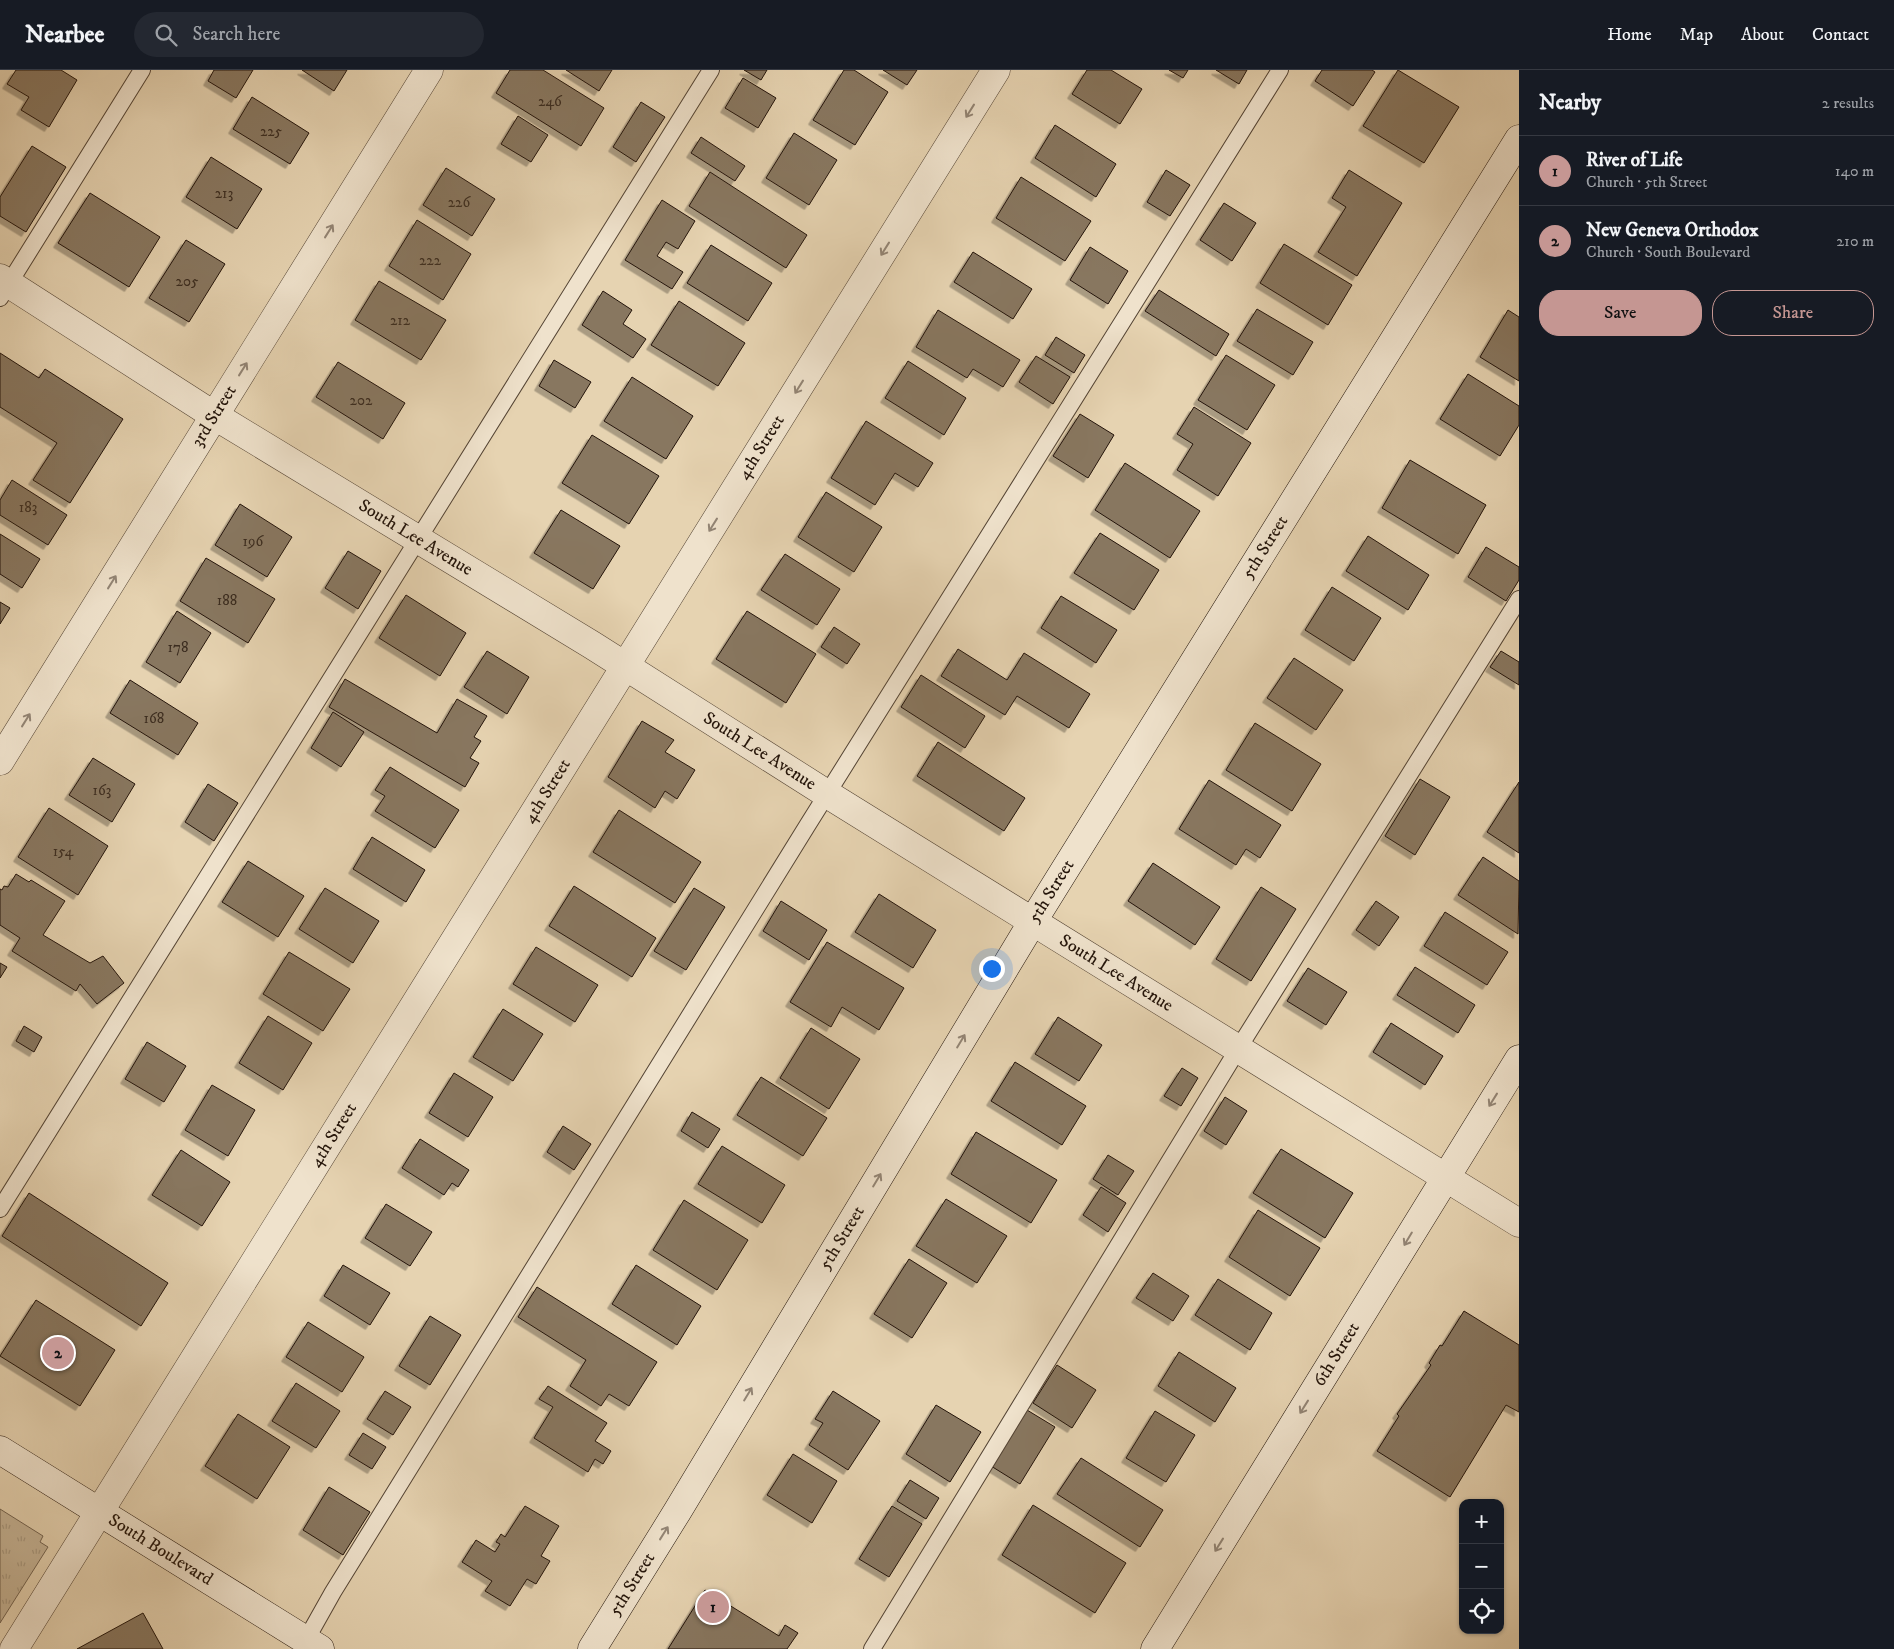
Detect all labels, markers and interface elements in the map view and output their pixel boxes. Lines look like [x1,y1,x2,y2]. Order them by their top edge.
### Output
search box [134,12,484,57]
text: Nearbee [25,20,104,50]
icon: search [152,21,180,49]
text: Search here [192,23,280,46]
text: Home [1607,24,1652,46]
text: Map [1680,24,1713,46]
text: About [1741,24,1784,46]
text: Contact [1812,24,1869,46]
text: Nearby [1539,90,1601,116]
house number: 246 [538,92,563,111]
text: 2 results [1822,93,1874,113]
one-way arrow [965,104,975,118]
house number: 225 [260,122,283,141]
text: River of Life [1586,149,1683,172]
text: 1 [1552,161,1558,181]
text: 140 m [1835,161,1874,181]
text: Church · 5th Street [1586,172,1707,192]
house number: 213 [215,184,233,203]
house number: 226 [448,193,471,212]
text: New Geneva Orthodox [1586,219,1759,242]
one-way arrow [325,225,335,239]
text: 2 [1551,231,1559,251]
text: 210 m [1836,231,1874,251]
one-way arrow [879,242,889,256]
text: Church · South Boulevard [1586,242,1750,262]
house number: 222 [419,251,442,270]
house number: 205 [176,272,199,291]
button: Save [1539,290,1702,336]
button: Share [1712,290,1874,336]
house number: 212 [390,311,411,330]
one-way arrow [239,363,249,377]
one-way arrow [794,380,804,394]
street label: 3rd Street [187,381,242,451]
house number: 202 [350,391,373,410]
street label: 4th Street [733,411,790,484]
street label: South Lee Avenue [354,495,477,581]
house number: 183 [19,498,37,517]
street label: 5th Street [1237,511,1293,583]
one-way arrow [708,518,718,532]
house number: 196 [243,532,265,551]
one-way arrow [107,575,117,589]
house number: 188 [217,591,237,610]
house number: 178 [168,638,188,657]
street label: South Lee Avenue [699,707,820,795]
house number: 168 [144,709,164,728]
one-way arrow [21,713,31,727]
street label: 4th Street [519,755,576,828]
house number: 163 [93,781,111,800]
house number: 154 [53,842,74,861]
street label: 5th Street [1023,855,1079,927]
street label: South Lee Avenue [1055,930,1177,1017]
your location [979,956,1005,982]
one-way arrow [956,1035,966,1049]
one-way arrow [1488,1093,1498,1107]
street label: 4th Street [305,1099,362,1172]
one-way arrow [872,1174,882,1188]
street label: 5th Street [814,1202,870,1274]
one-way arrow [1403,1231,1413,1245]
street label: 6th Street [1309,1318,1365,1391]
pin: 2 [42,1334,74,1372]
one-way arrow [744,1388,754,1402]
one-way arrow [1299,1399,1309,1413]
map controls [1459,1499,1504,1634]
button: + [1459,1499,1504,1544]
street label: South Boulevard [104,1509,217,1591]
one-way arrow [659,1527,669,1541]
one-way arrow [1214,1538,1224,1552]
button: − [1459,1544,1504,1589]
street label: 5th Street [604,1548,660,1620]
pin: 1 [697,1588,729,1626]
button: locate [1459,1589,1504,1634]

